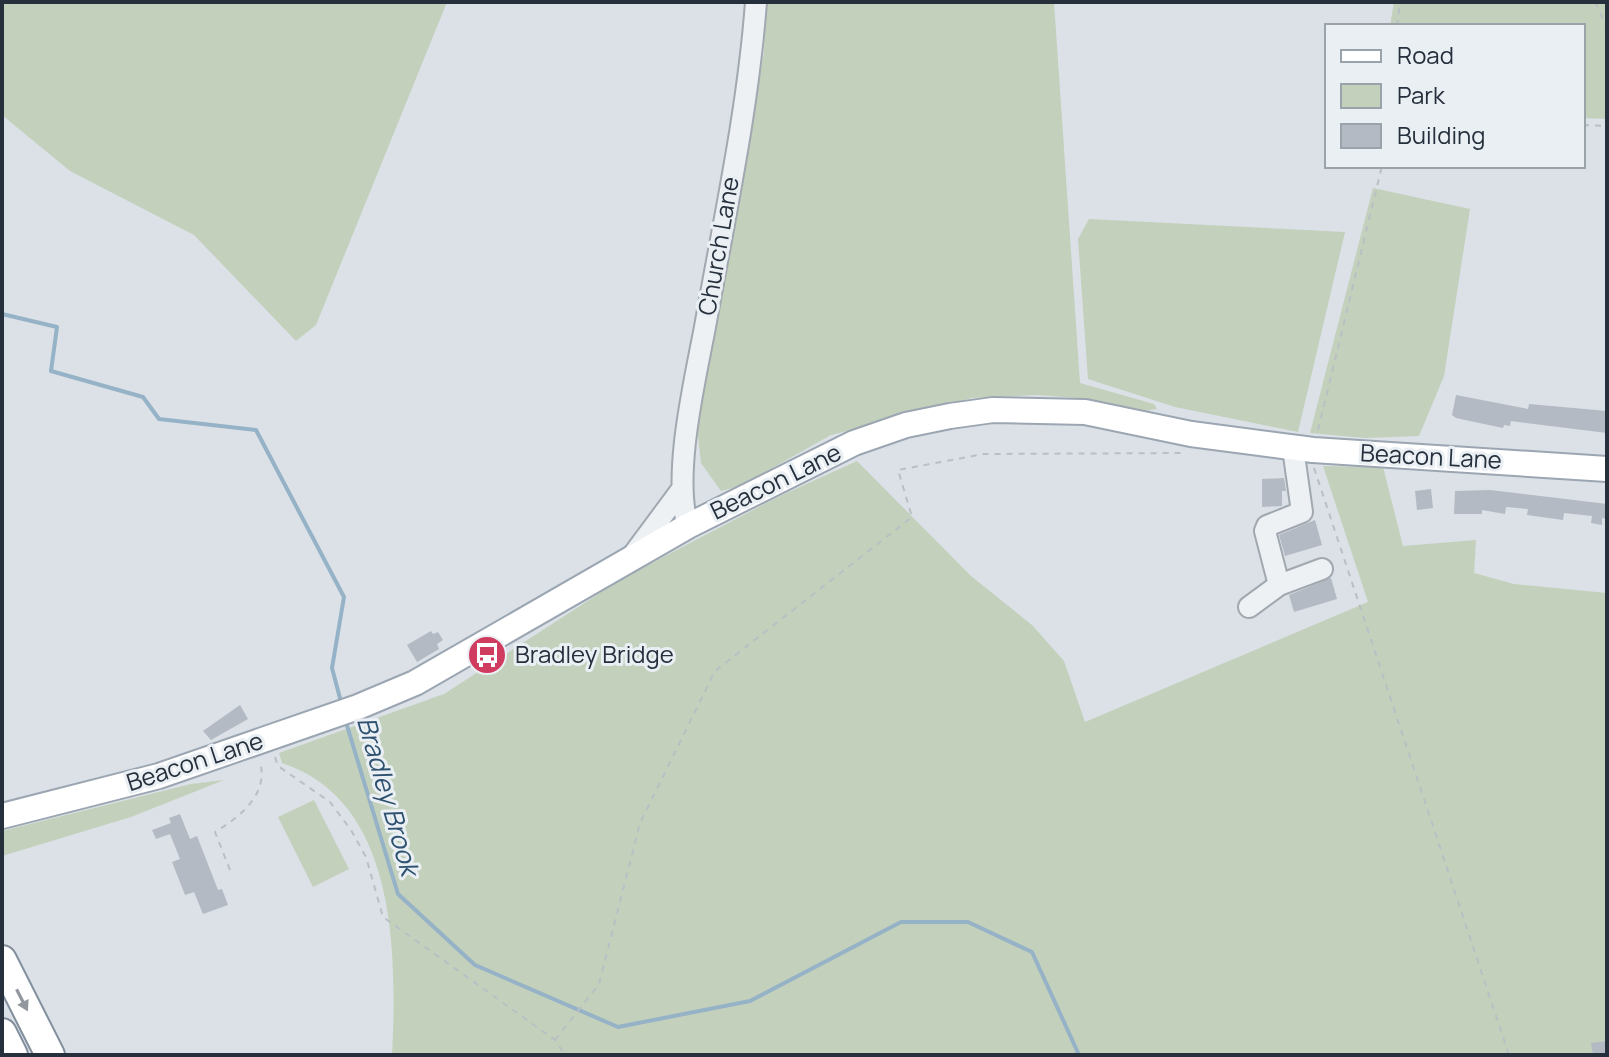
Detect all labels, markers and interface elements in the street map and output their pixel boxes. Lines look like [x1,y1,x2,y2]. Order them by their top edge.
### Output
legend [1325,24,1585,168]
text: Road [1397,38,1454,71]
text: Park [1397,78,1446,111]
text: Building [1397,118,1485,151]
street label: Church Lane [689,174,746,318]
street label: Beacon Lane [704,435,846,527]
street label: Beacon Lane [1359,435,1503,476]
bus stop icon: Bradley Bridge [466,634,508,676]
place label: Bradley Bridge [515,637,674,670]
water label: Bradley Brook [349,712,430,883]
street label: Beacon Lane [122,723,267,798]
one-way arrow [16,988,29,1011]

